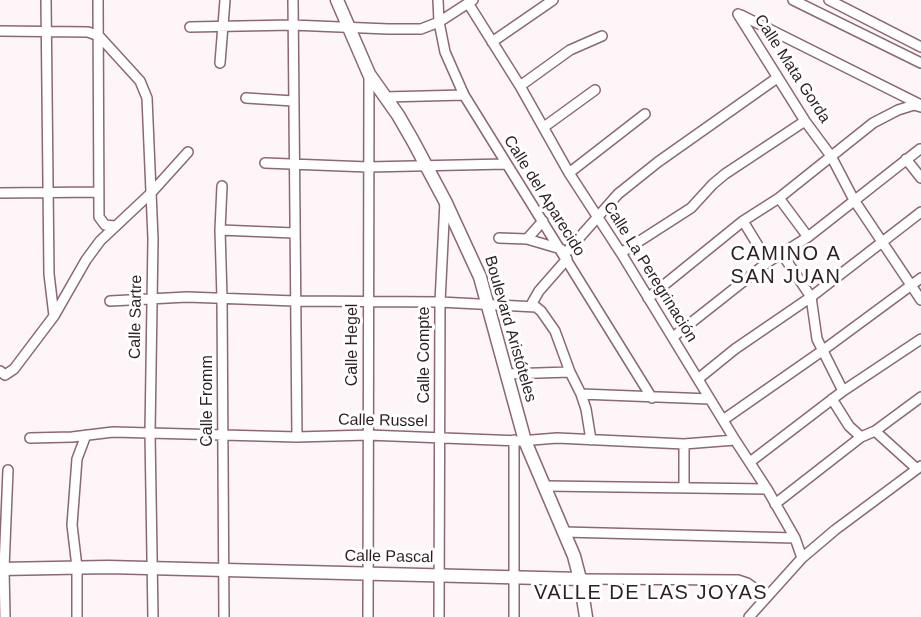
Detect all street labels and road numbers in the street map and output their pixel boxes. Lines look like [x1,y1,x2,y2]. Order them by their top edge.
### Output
street label: Calle Mata Gorda [750,11,834,127]
street label: Calle del Aparecido [499,132,589,260]
street label: Calle La Peregrinación [599,198,701,346]
street label: Boulevard Aristóteles [480,254,540,404]
street label: Calle Sartre [126,275,146,359]
street label: Calle Hegel [343,304,363,386]
street label: Calle Compte [415,307,435,403]
street label: Calle Fromm [198,355,218,447]
street label: Calle Russel [338,411,428,431]
street label: Calle Pascal [344,547,434,567]

